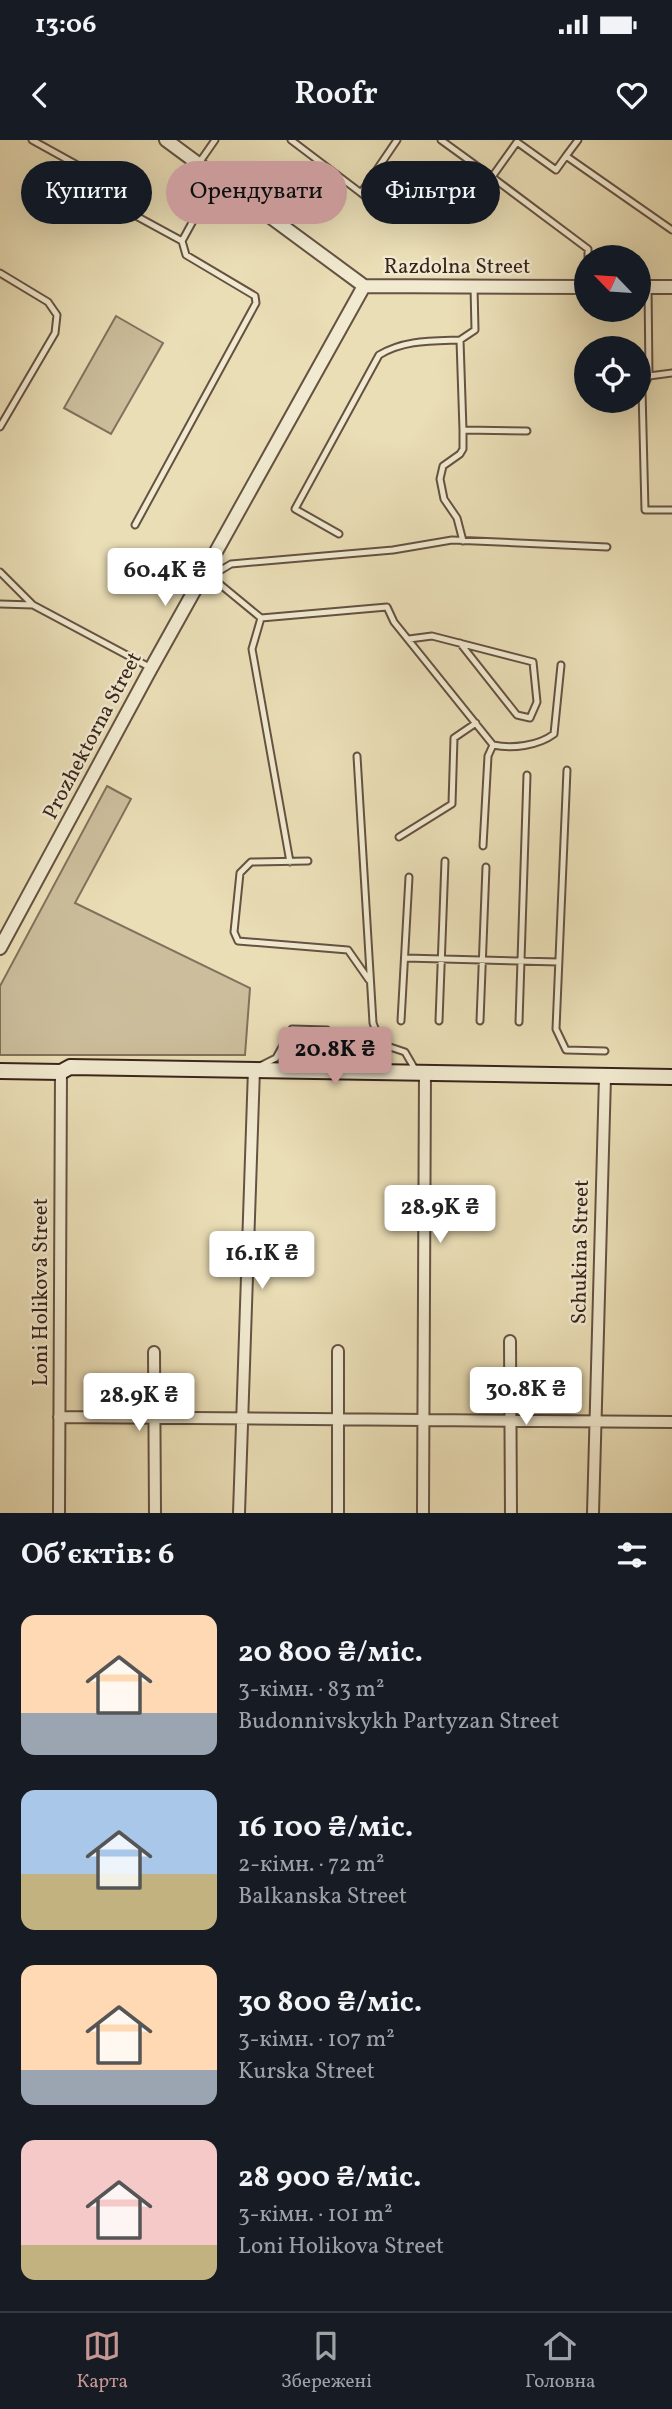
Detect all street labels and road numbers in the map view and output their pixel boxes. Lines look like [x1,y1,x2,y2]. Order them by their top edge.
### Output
street label: Razdolna Street [384,253,530,282]
street label: Prozhektorna Street [37,647,149,825]
street label: Schukina Street [565,1179,597,1325]
street label: Loni Holikova Street [27,1198,56,1386]

